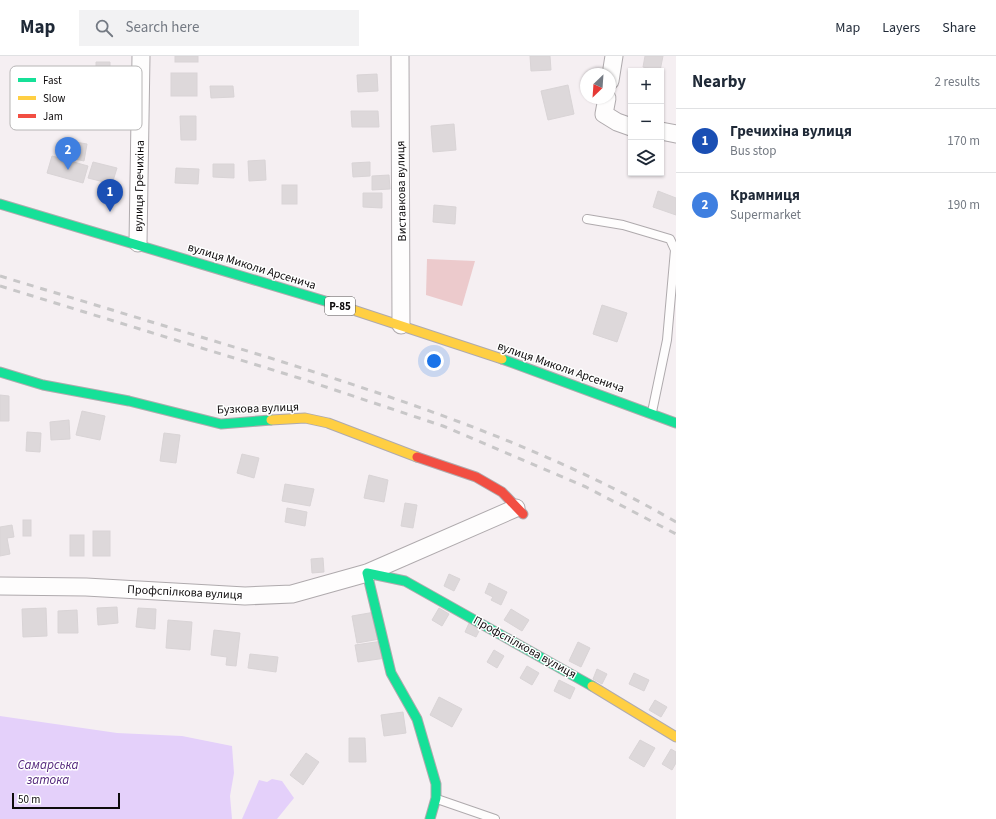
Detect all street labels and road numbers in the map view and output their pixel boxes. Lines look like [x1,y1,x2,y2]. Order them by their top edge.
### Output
street label: вулиця Гречихіна [130,140,149,232]
street label: Виставкова вулиця [392,140,411,242]
street label: вулиця Миколи Арсенича [186,239,318,294]
road number: Р-85 [325,297,355,315]
street label: вулиця Миколи Арсенича [495,338,627,397]
street label: Бузкова вулиця [217,399,299,418]
street label: Профспілкова вулиця [127,581,243,604]
street label: Профспілкова вулиця [470,612,579,683]

